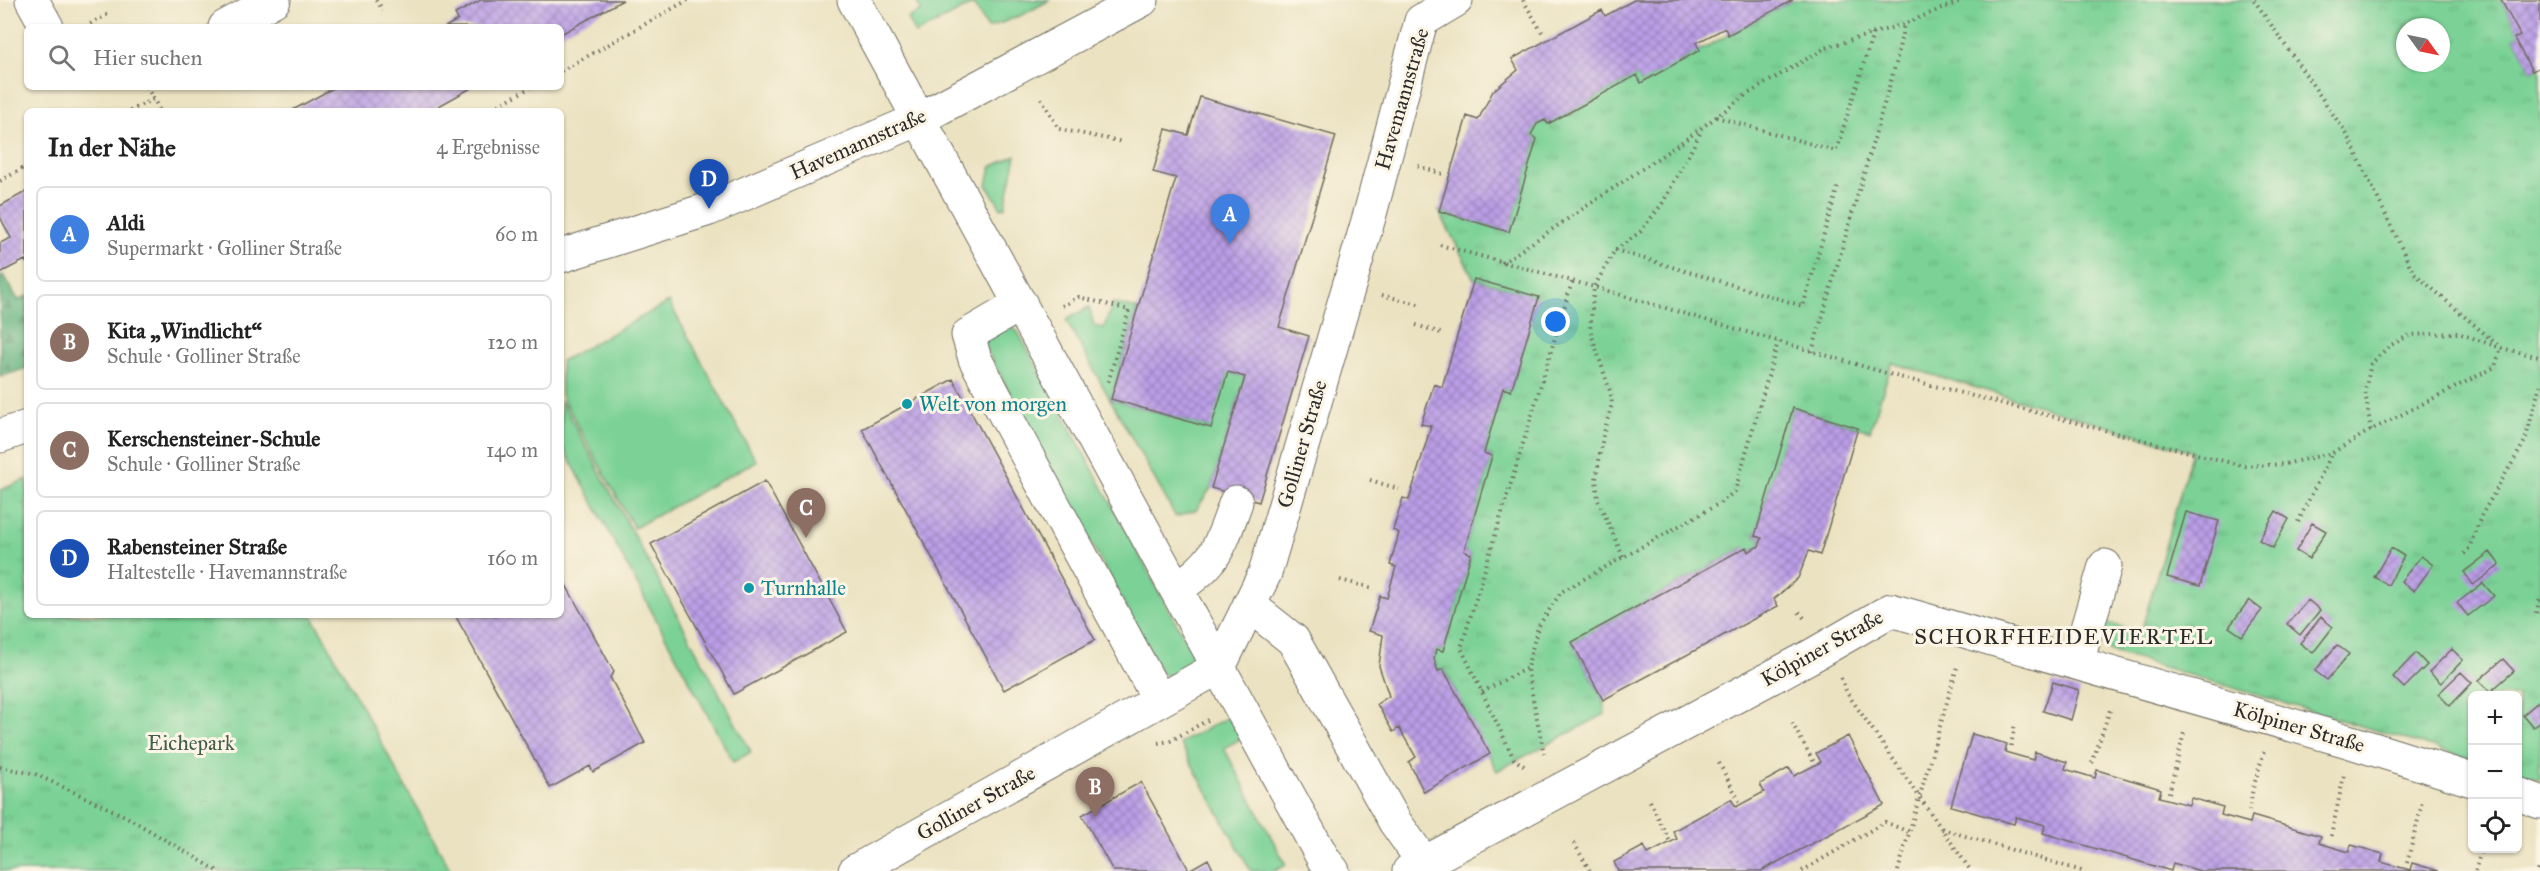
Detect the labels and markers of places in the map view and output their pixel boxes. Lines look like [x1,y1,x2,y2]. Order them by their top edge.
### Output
pin: D [690,160,728,209]
pin: A [1210,194,1250,244]
place label: Welt von morgen [919,391,1067,417]
marker: Welt von morgen [900,397,914,411]
pin: C [786,488,826,538]
place label: Turnhalle [761,575,846,601]
marker: Turnhalle [742,581,756,595]
pin: B [1076,768,1114,817]

